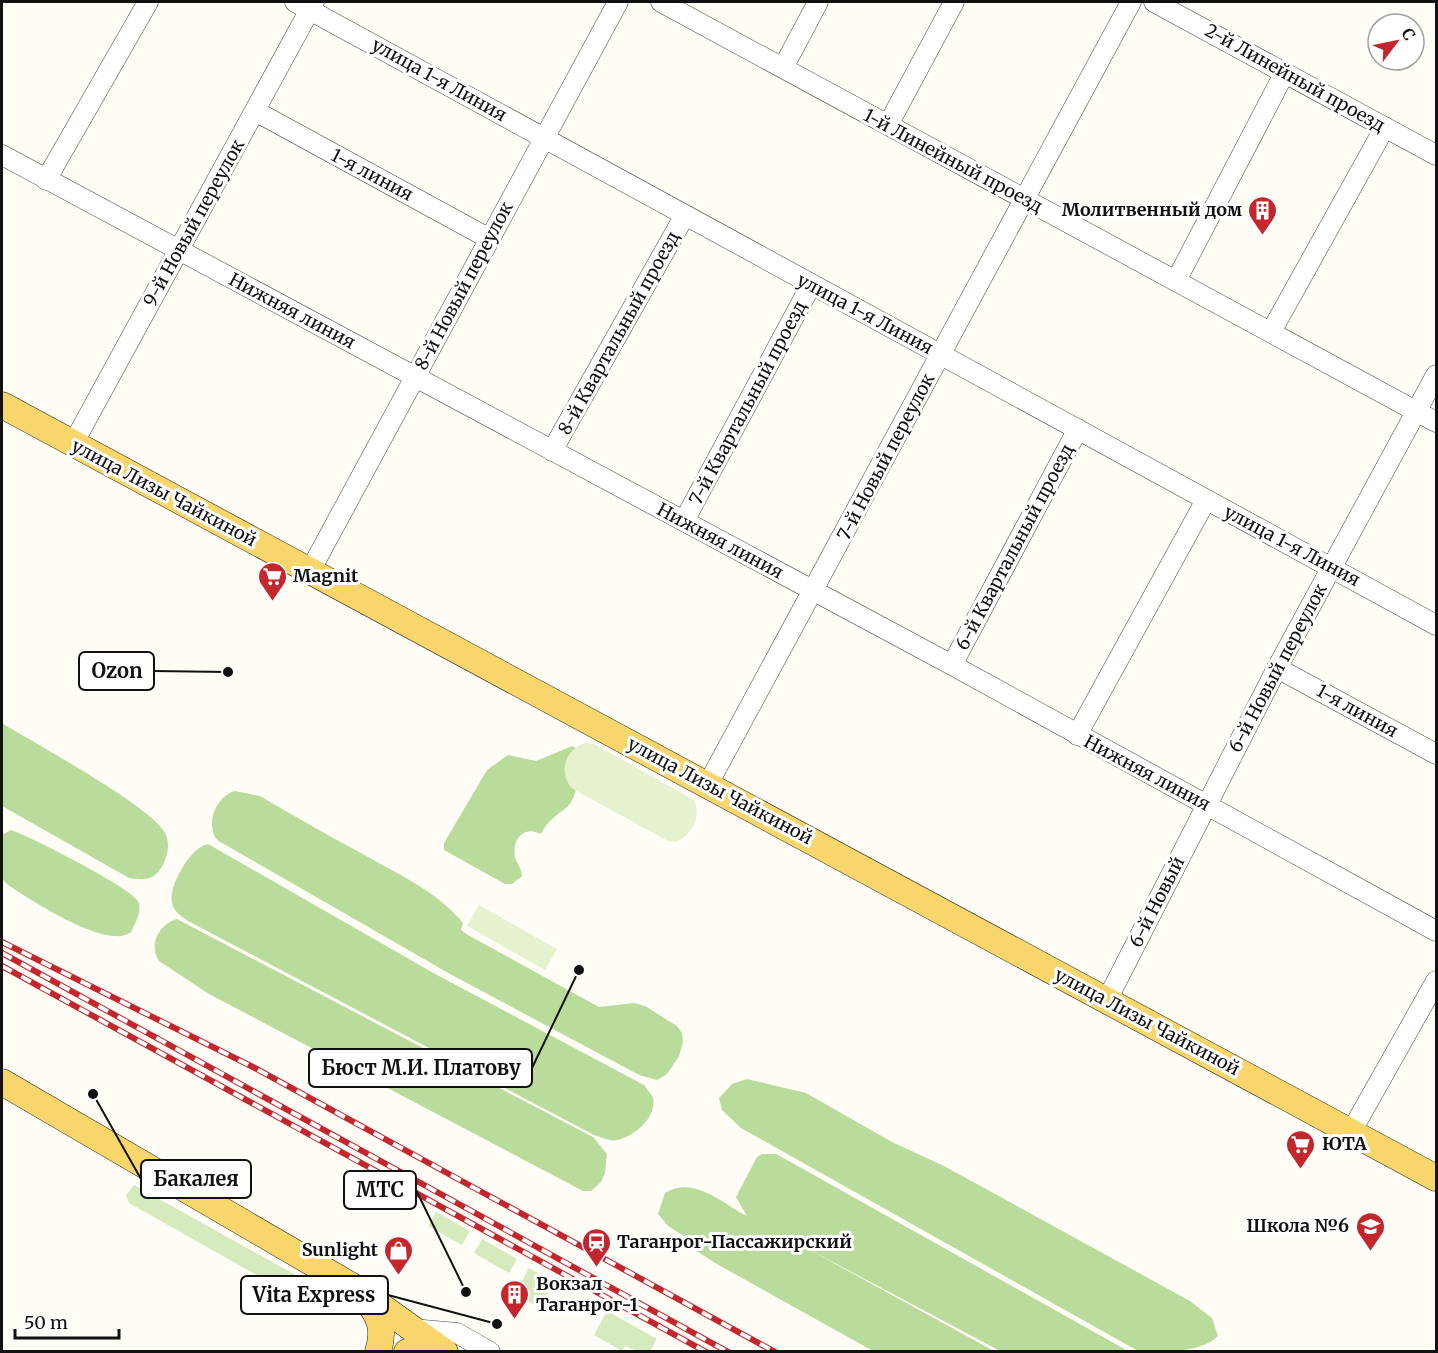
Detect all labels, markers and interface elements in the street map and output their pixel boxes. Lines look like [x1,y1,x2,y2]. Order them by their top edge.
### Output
north arrow [1366,12,1426,72]
street label: 2-й Линейный проезд [1201,18,1389,137]
text: С [1397,24,1420,44]
street label: улица 1-я Линия [368,33,511,126]
street label: 1-й Линейный проезд [860,103,1047,218]
street label: 9-й Новый переулок [138,135,249,310]
street label: 1-я линия [327,143,417,206]
building icon: Молитвенный дом [1247,194,1279,236]
street label: 8-й Новый переулок [409,197,518,374]
place label: Молитвенный дом [1062,198,1242,221]
street label: 8-й Квартальный проезд [553,227,684,439]
street label: Нижняя линия [225,268,360,354]
street label: улица 1-я Линия [793,268,937,359]
street label: 7-й Квартальный проезд [684,297,811,509]
street label: 7-й Новый переулок [832,369,940,544]
street label: улица Лизы Чайкиной [68,434,261,551]
street label: 6-й Квартальный проезд [950,440,1079,654]
street label: Нижняя линия [653,498,788,584]
street label: улица 1-я Линия [1220,500,1364,591]
supermarket icon: Magnit [256,560,288,602]
place label: Magnit [293,564,359,587]
street label: 6-й Новый переулок [1223,579,1332,756]
callout: Ozon [79,652,154,690]
text: Ozon [91,658,143,683]
street label: 1-я линия [1312,679,1402,742]
street label: Нижняя линия [1080,730,1215,816]
street label: улица Лизы Чайкиной [624,732,817,849]
street label: 6-й Новый [1124,852,1189,951]
street label: улица Лизы Чайкиной [1051,963,1244,1080]
callout: Бюст М.И. Платову [309,1049,532,1087]
text: Бюст М.И. Платову [321,1055,521,1080]
supermarket icon: ЮТА [1285,1128,1317,1170]
place label: ЮТА [1322,1132,1367,1155]
callout: Бакалея [141,1160,251,1198]
text: Бакалея [153,1166,239,1191]
callout: МТС [344,1171,416,1209]
text: МТС [356,1177,404,1202]
school or university icon: Школа №6 [1354,1210,1386,1252]
place label: Школа №6 [1246,1214,1349,1237]
station icon: Таганрог-Пассажирский [580,1226,612,1268]
place label: Таганрог-Пассажирский [617,1230,852,1253]
shop icon: Sunlight [383,1234,415,1276]
place label: Sunlight [302,1238,379,1261]
place label: Вокзал Таганрог-1 [536,1272,638,1316]
callout: Vita Express [241,1276,388,1314]
building icon: Вокзал Таганрог-1 [499,1278,531,1320]
text: Vita Express [252,1282,375,1307]
scale bar [15,1302,118,1340]
text: 50 m [24,1311,68,1334]

